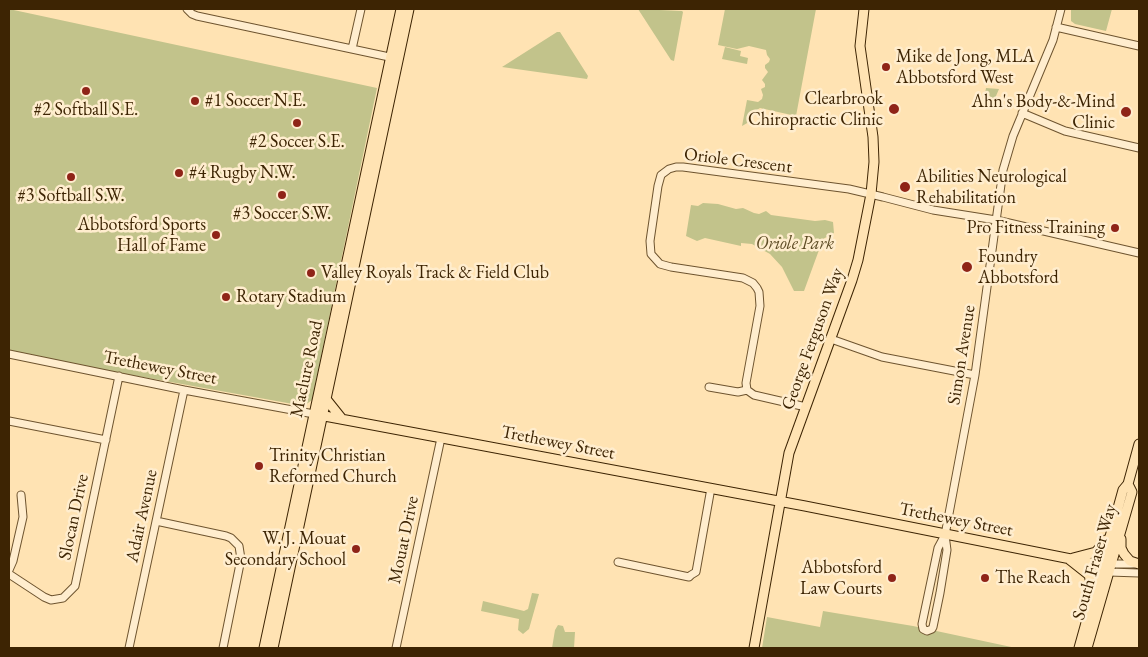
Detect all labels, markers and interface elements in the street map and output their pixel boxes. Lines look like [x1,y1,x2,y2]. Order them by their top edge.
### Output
place label: Mike de Jong, MLA Abbotsford West [896,46,1035,88]
marker: Mike de Jong, MLA Abbotsford West [880,61,892,73]
marker: #2 Softball S.E. [80,85,92,97]
place label: Clearbrook Chiropractic Clinic [748,88,883,130]
place label: #1 Soccer N.E. [205,90,306,112]
place label: Ahn's Body-&-Mind Clinic [972,91,1115,134]
marker: #1 Soccer N.E. [189,95,201,107]
place label: #2 Softball S.E. [34,99,138,121]
marker: Clearbrook Chiropractic Clinic [887,102,901,116]
marker: Ahn's Body-&-Mind Clinic [1119,105,1133,119]
marker: #2 Soccer S.E. [291,117,303,129]
place label: #2 Soccer S.E. [249,131,345,153]
street label: Oriole Crescent [683,144,793,178]
place label: #4 Rugby N.W. [189,162,296,184]
place label: Abilities Neurological Rehabilitation [916,166,1067,208]
marker: #4 Rugby N.W. [173,167,185,179]
marker: #3 Softball S.W. [65,171,77,183]
marker: Abilities Neurological Rehabilitation [898,180,912,194]
place label: #3 Softball S.W. [17,185,125,207]
marker: #3 Soccer S.W. [276,189,288,201]
place label: #3 Soccer S.W. [233,203,331,225]
place label: Abbotsford Sports Hall of Fame [78,214,206,256]
place label: Pro Fitness Training [966,217,1105,239]
marker: Pro Fitness Training [1109,222,1121,234]
marker: Abbotsford Sports Hall of Fame [210,229,222,241]
park label: Oriole Park [756,233,834,255]
place label: Foundry Abbotsford [978,246,1059,288]
marker: Foundry Abbotsford [960,260,974,274]
place label: Valley Royals Track & Field Club [321,262,549,284]
street label: George Ferguson Way [777,265,849,413]
marker: Valley Royals Track & Field Club [305,267,317,279]
place label: Rotary Stadium [236,286,346,308]
marker: Rotary Stadium [220,291,232,303]
street label: Simon Avenue [943,304,981,406]
street label: Maclure Road [286,319,328,419]
street label: Trethewey Street [101,346,219,390]
street label: Trethewey Street [499,421,617,465]
place label: Trinity Christian Reformed Church [269,445,397,488]
marker: Trinity Christian Reformed Church [253,460,265,472]
street label: Adair Avenue [122,468,162,564]
street label: Slocan Drive [54,472,94,562]
street label: Mouat Drive [384,494,424,586]
street label: Trethewey Street [897,498,1015,542]
street label: South Fraser Way [1068,501,1122,623]
place label: W. J. Mouat Secondary School [225,528,346,570]
marker: W. J. Mouat Secondary School [350,543,362,555]
place label: Abbotsford Law Courts [800,557,882,600]
place label: The Reach [995,567,1071,589]
marker: Abbotsford Law Courts [886,572,898,584]
marker: The Reach [979,572,991,584]

